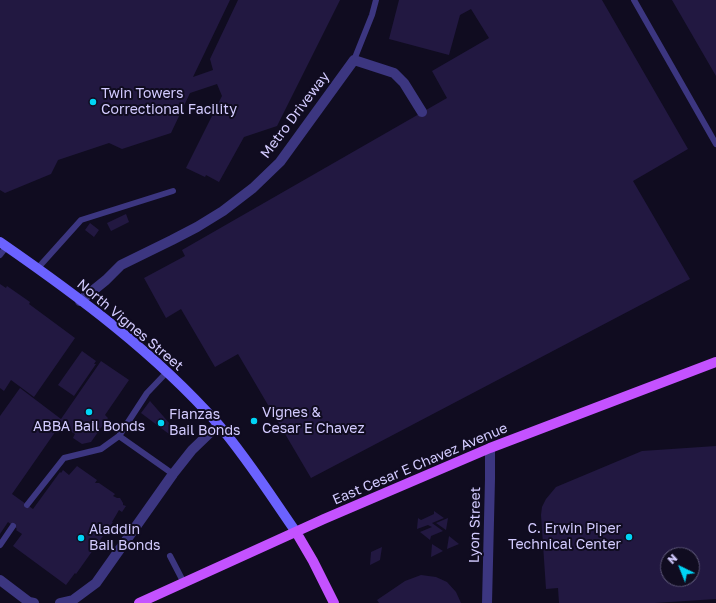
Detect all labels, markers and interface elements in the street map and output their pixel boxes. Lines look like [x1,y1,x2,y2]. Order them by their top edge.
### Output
street label: Metro Driveway [257,68,333,162]
place label: Twin Towers Correctional Facility [101,86,237,118]
marker: Twin Towers Correctional Facility [88,97,98,107]
street label: North Vignes Street [74,276,186,374]
place label: Vignes & Cesar E Chavez [262,405,365,438]
marker: ABBA Bail Bonds [84,407,94,417]
place label: Fianzas Bail Bonds [169,407,240,440]
marker: Vignes & Cesar E Chavez [249,416,259,426]
marker: Fianzas Bail Bonds [156,418,166,428]
place label: ABBA Bail Bonds [33,419,145,435]
street label: East Cesar E Chavez Avenue [330,419,510,509]
street label: Lyon Street [466,487,484,563]
place label: C. Erwin Piper Technical Center [508,521,621,554]
place label: Aladdin Bail Bonds [89,522,160,554]
marker: C. Erwin Piper Technical Center [624,532,634,542]
marker: Aladdin Bail Bonds [76,533,86,543]
north arrow [660,547,700,587]
text: N [665,551,680,566]

